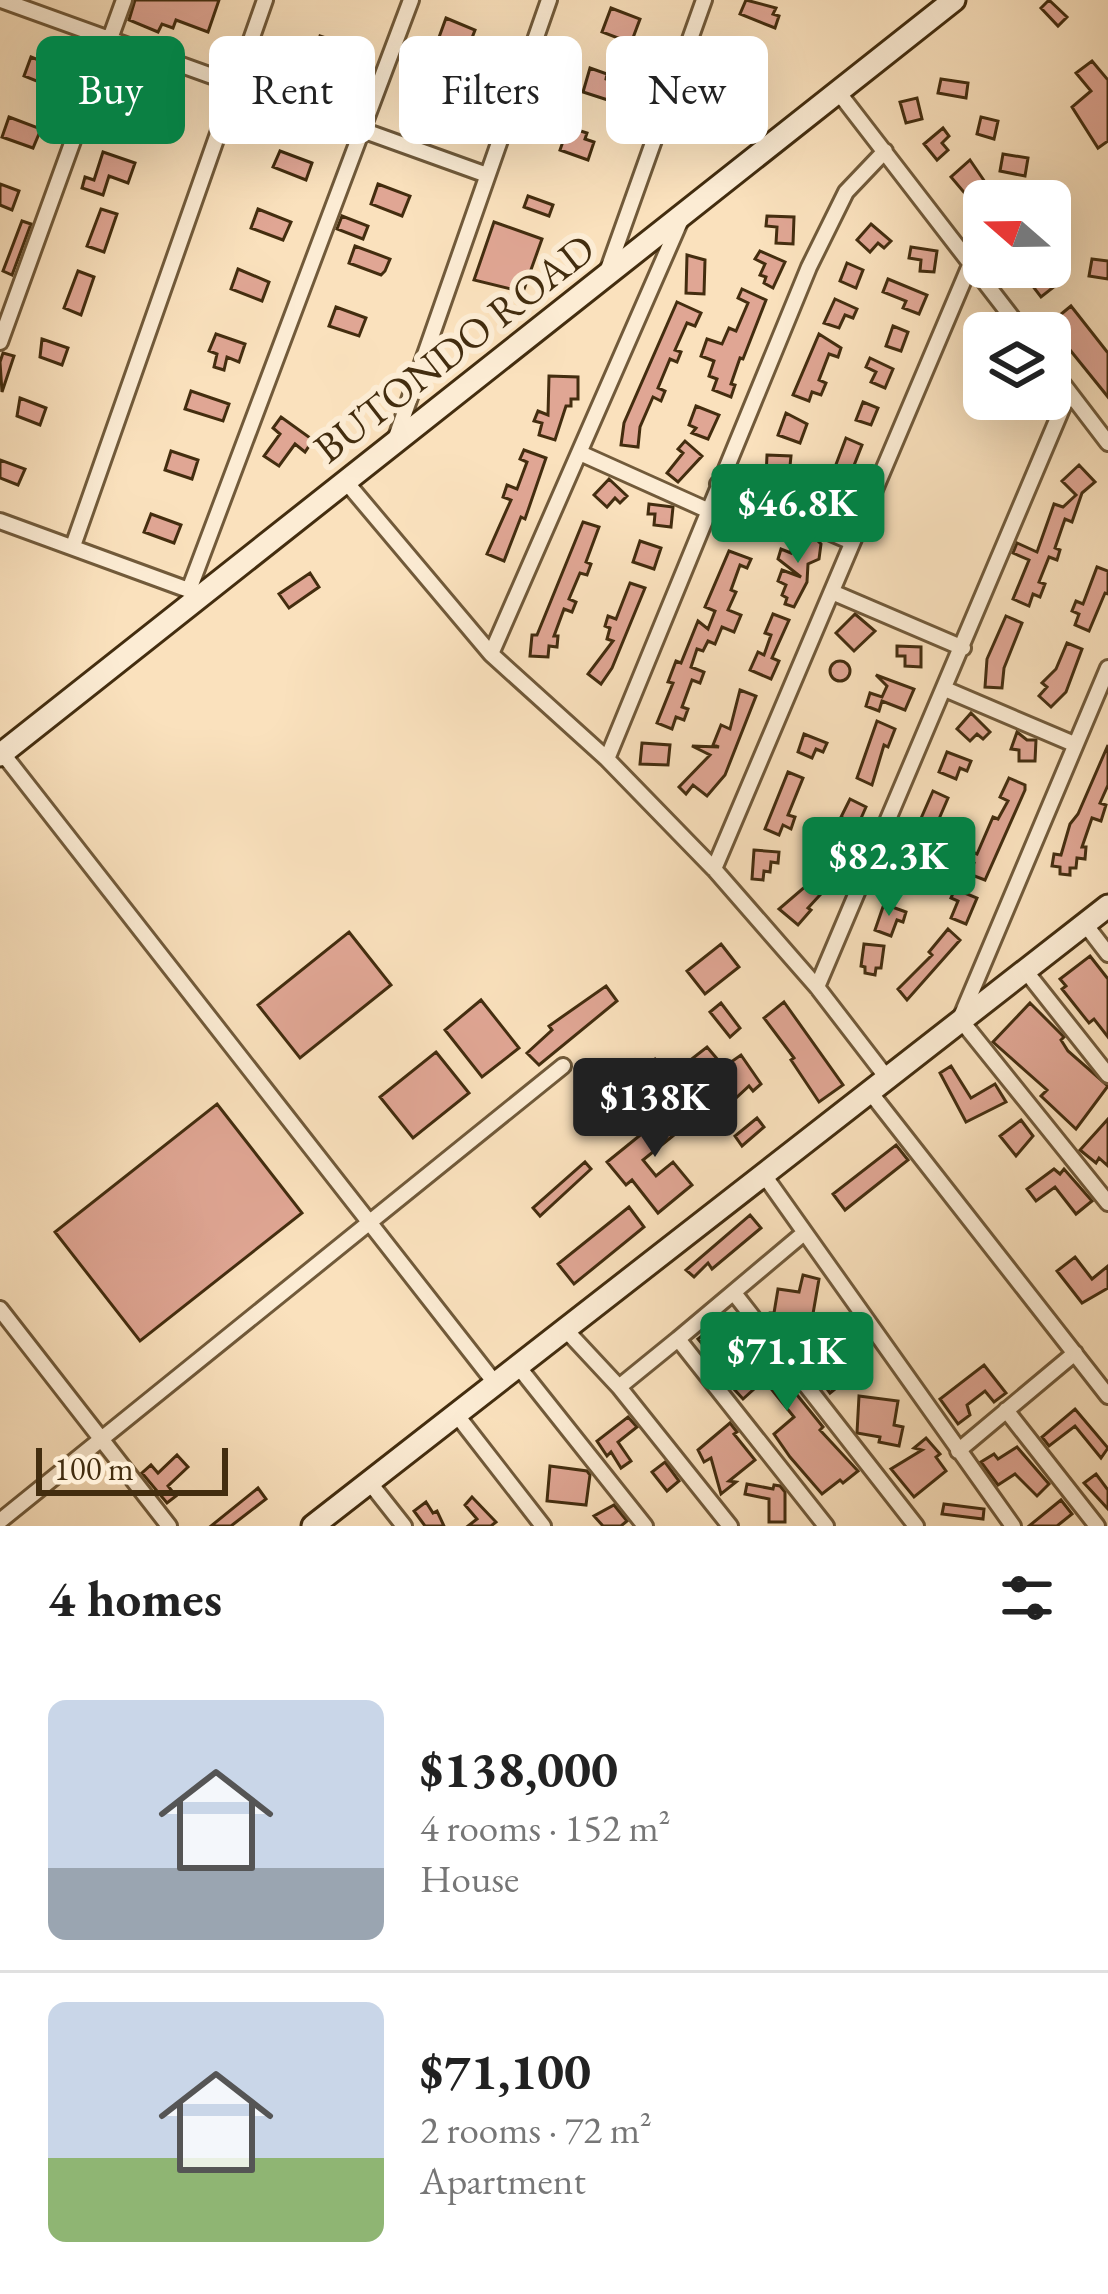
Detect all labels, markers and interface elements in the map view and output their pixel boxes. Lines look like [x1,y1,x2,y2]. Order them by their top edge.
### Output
chip: Buy [36,36,185,144]
chip: Rent [209,36,375,144]
chip: Filters [399,36,582,144]
chip: New [606,36,768,144]
north arrow [963,180,1071,288]
map controls [963,180,1071,420]
street label: BUTONDO ROAD [302,221,606,475]
button: layers [963,312,1071,420]
pin: $46.8K [700,464,896,566]
text: $46.8K [738,477,858,528]
pin: $82.3K [791,817,987,919]
text: $82.3K [829,830,949,881]
pin: $138K [571,1058,739,1160]
text: $138K [600,1071,710,1122]
pin: $71.1K [689,1312,885,1414]
text: $71.1K [727,1325,847,1376]
scale bar [36,1442,228,1495]
text: 100 m [54,1447,134,1490]
text: 4 homes [48,1565,222,1631]
icon: filters [994,1565,1060,1631]
text: $138,000 [420,1736,618,1802]
icon: home [144,1748,288,1892]
text: 4 rooms · 152 m² [420,1802,671,1853]
text: House [420,1853,519,1904]
text: $71,100 [420,2038,591,2104]
icon: home [144,2050,288,2194]
text: 2 rooms · 72 m² [420,2104,652,2155]
text: Apartment [420,2155,586,2206]

